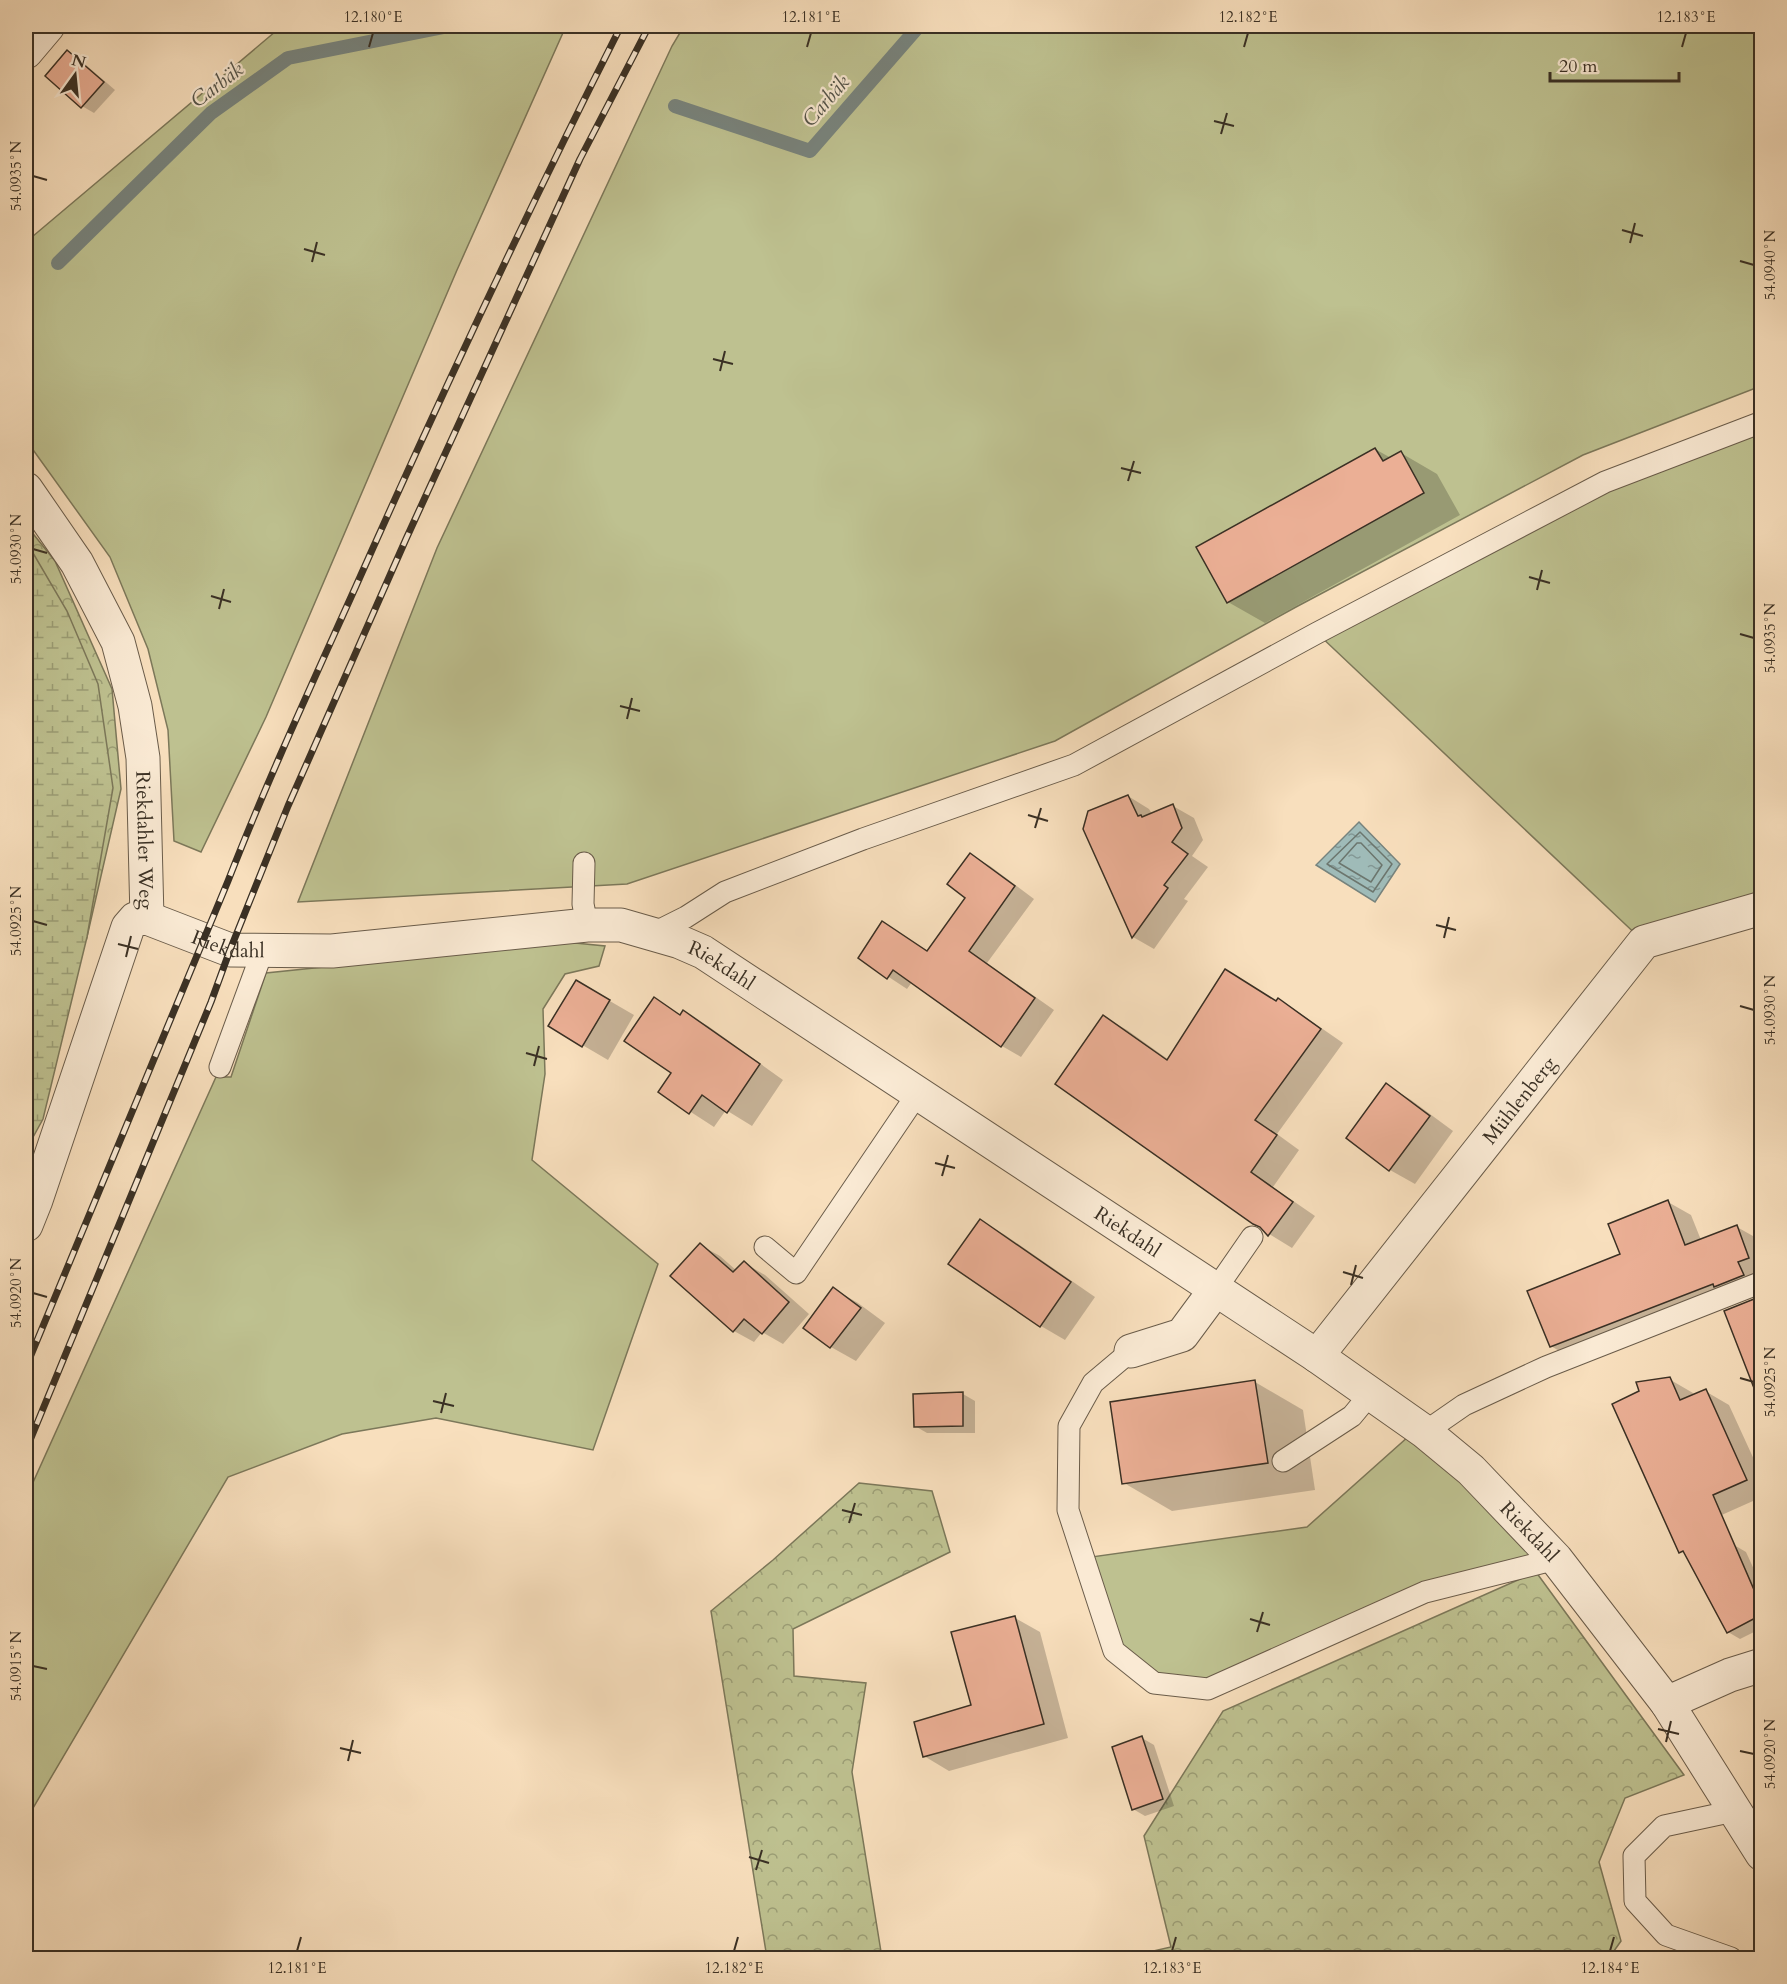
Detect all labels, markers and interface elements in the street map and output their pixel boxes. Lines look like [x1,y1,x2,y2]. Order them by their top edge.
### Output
text: 12.180°E [343,7,403,27]
text: 12.181°E [781,7,841,27]
text: 12.182°E [1218,7,1278,27]
text: 12.183°E [1656,7,1716,27]
north arrow [45,45,105,105]
scale bar [1550,45,1679,83]
text: N [69,49,88,74]
text: 20 m [1559,54,1598,79]
water label: Carbäk [184,55,250,115]
water label: Carbäk [795,68,857,133]
text: 54.0935°N [6,141,26,211]
text: 54.0940°N [1760,230,1780,300]
text: 54.0930°N [6,514,26,584]
text: 54.0935°N [1760,603,1780,673]
street label: Riekdahler Weg [130,771,160,911]
text: 54.0925°N [6,886,26,956]
street label: Riekdahl [188,923,265,964]
street label: Riekdahl [684,934,760,996]
text: 54.0930°N [1760,975,1780,1045]
street label: Mühlenberg [1476,1050,1563,1150]
street label: Riekdahl [1089,1200,1166,1263]
text: 54.0920°N [6,1258,26,1328]
text: 54.0925°N [1760,1347,1780,1417]
street label: Riekdahl [1494,1495,1565,1568]
text: 54.0915°N [6,1631,26,1701]
text: 54.0920°N [1760,1719,1780,1789]
text: 12.181°E [267,1958,327,1978]
text: 12.182°E [704,1958,764,1978]
text: 12.183°E [1142,1958,1202,1978]
text: 12.184°E [1580,1958,1640,1978]

